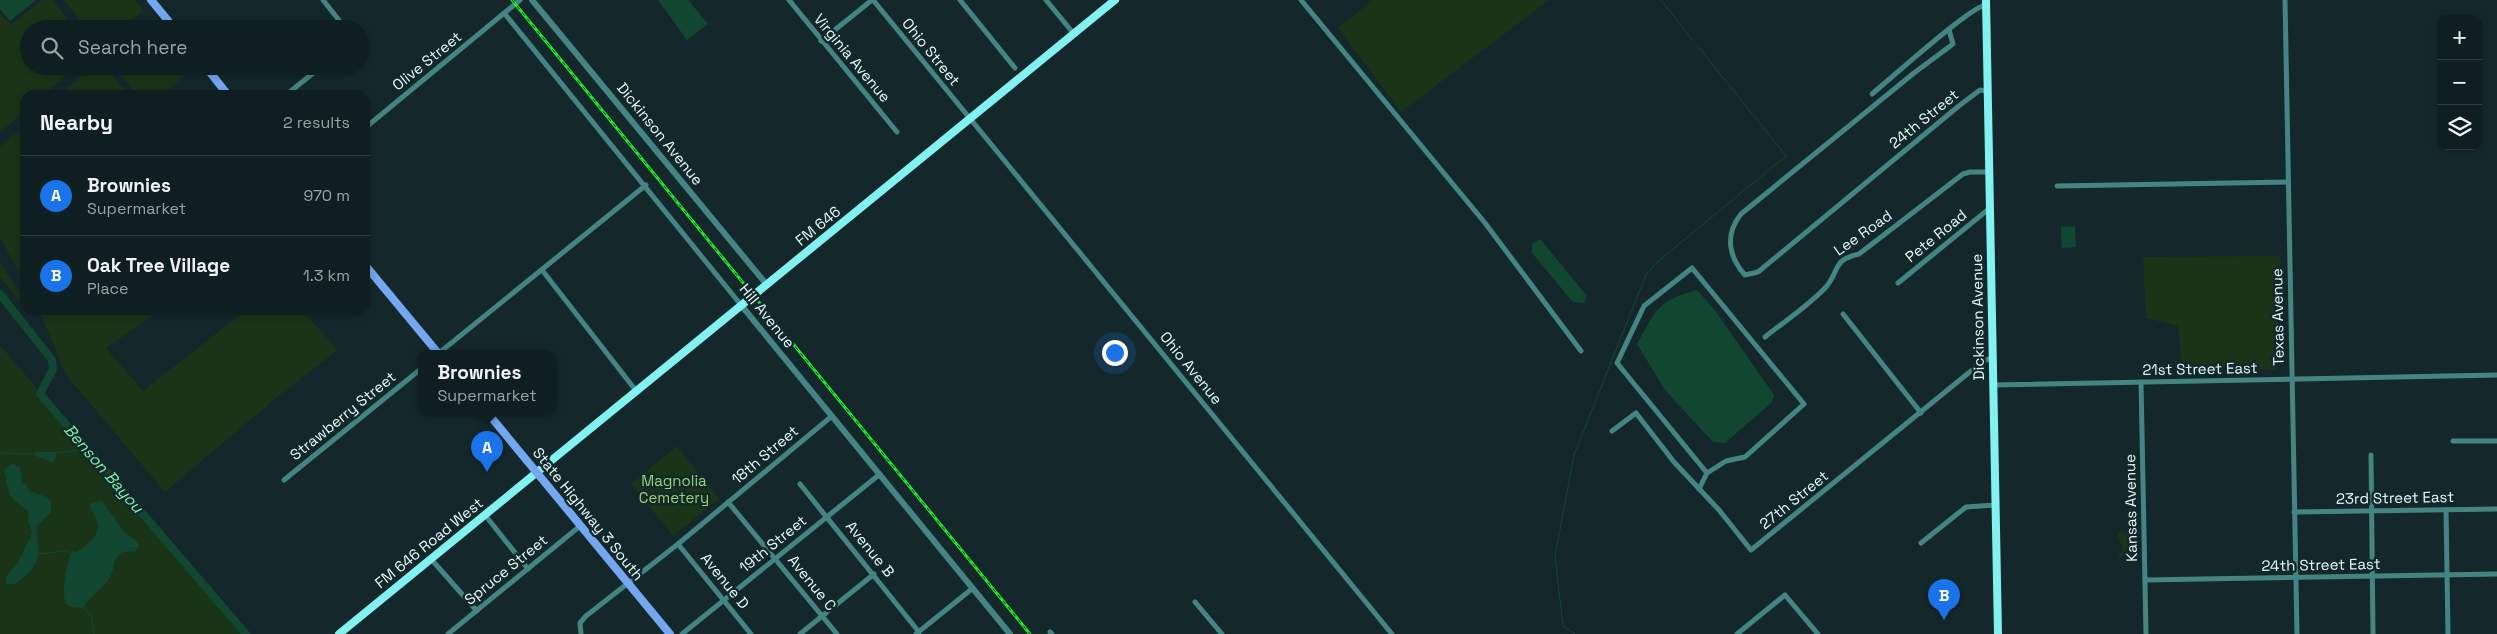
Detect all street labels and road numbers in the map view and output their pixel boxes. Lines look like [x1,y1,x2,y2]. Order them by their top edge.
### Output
street label: Virginia Avenue [810,10,895,106]
street label: Ohio Street [898,14,965,90]
street label: Olive Street [388,27,465,94]
street label: Dickinson Avenue [613,79,708,189]
street label: 24th Street [1885,85,1962,152]
street label: FM 646 [791,202,844,250]
street label: Pete Road [1901,205,1970,266]
street label: Lee Road [1830,206,1895,259]
street label: Dickinson Avenue [1967,253,1988,380]
street label: Texas Avenue [2267,268,2288,366]
street label: Hill Avenue [736,280,799,352]
street label: Ohio Avenue [1156,327,1227,408]
street label: 21st Street East [2142,358,2258,379]
street label: Strawberry Street [286,367,400,464]
street label: 18th Street [727,421,802,488]
street label: State Highway 3 South [529,443,648,584]
street label: Kansas Avenue [2120,454,2141,562]
street label: 27th Street [1755,466,1832,533]
street label: 23rd Street East [2336,487,2454,508]
street label: FM 646 Road West [371,493,487,592]
street label: 19th Street [735,511,810,577]
street label: Avenue B [842,517,899,581]
street label: Spruce Street [460,530,551,609]
street label: Avenue D [697,549,754,613]
street label: Avenue C [784,551,841,614]
street label: 24th Street East [2261,554,2381,575]

